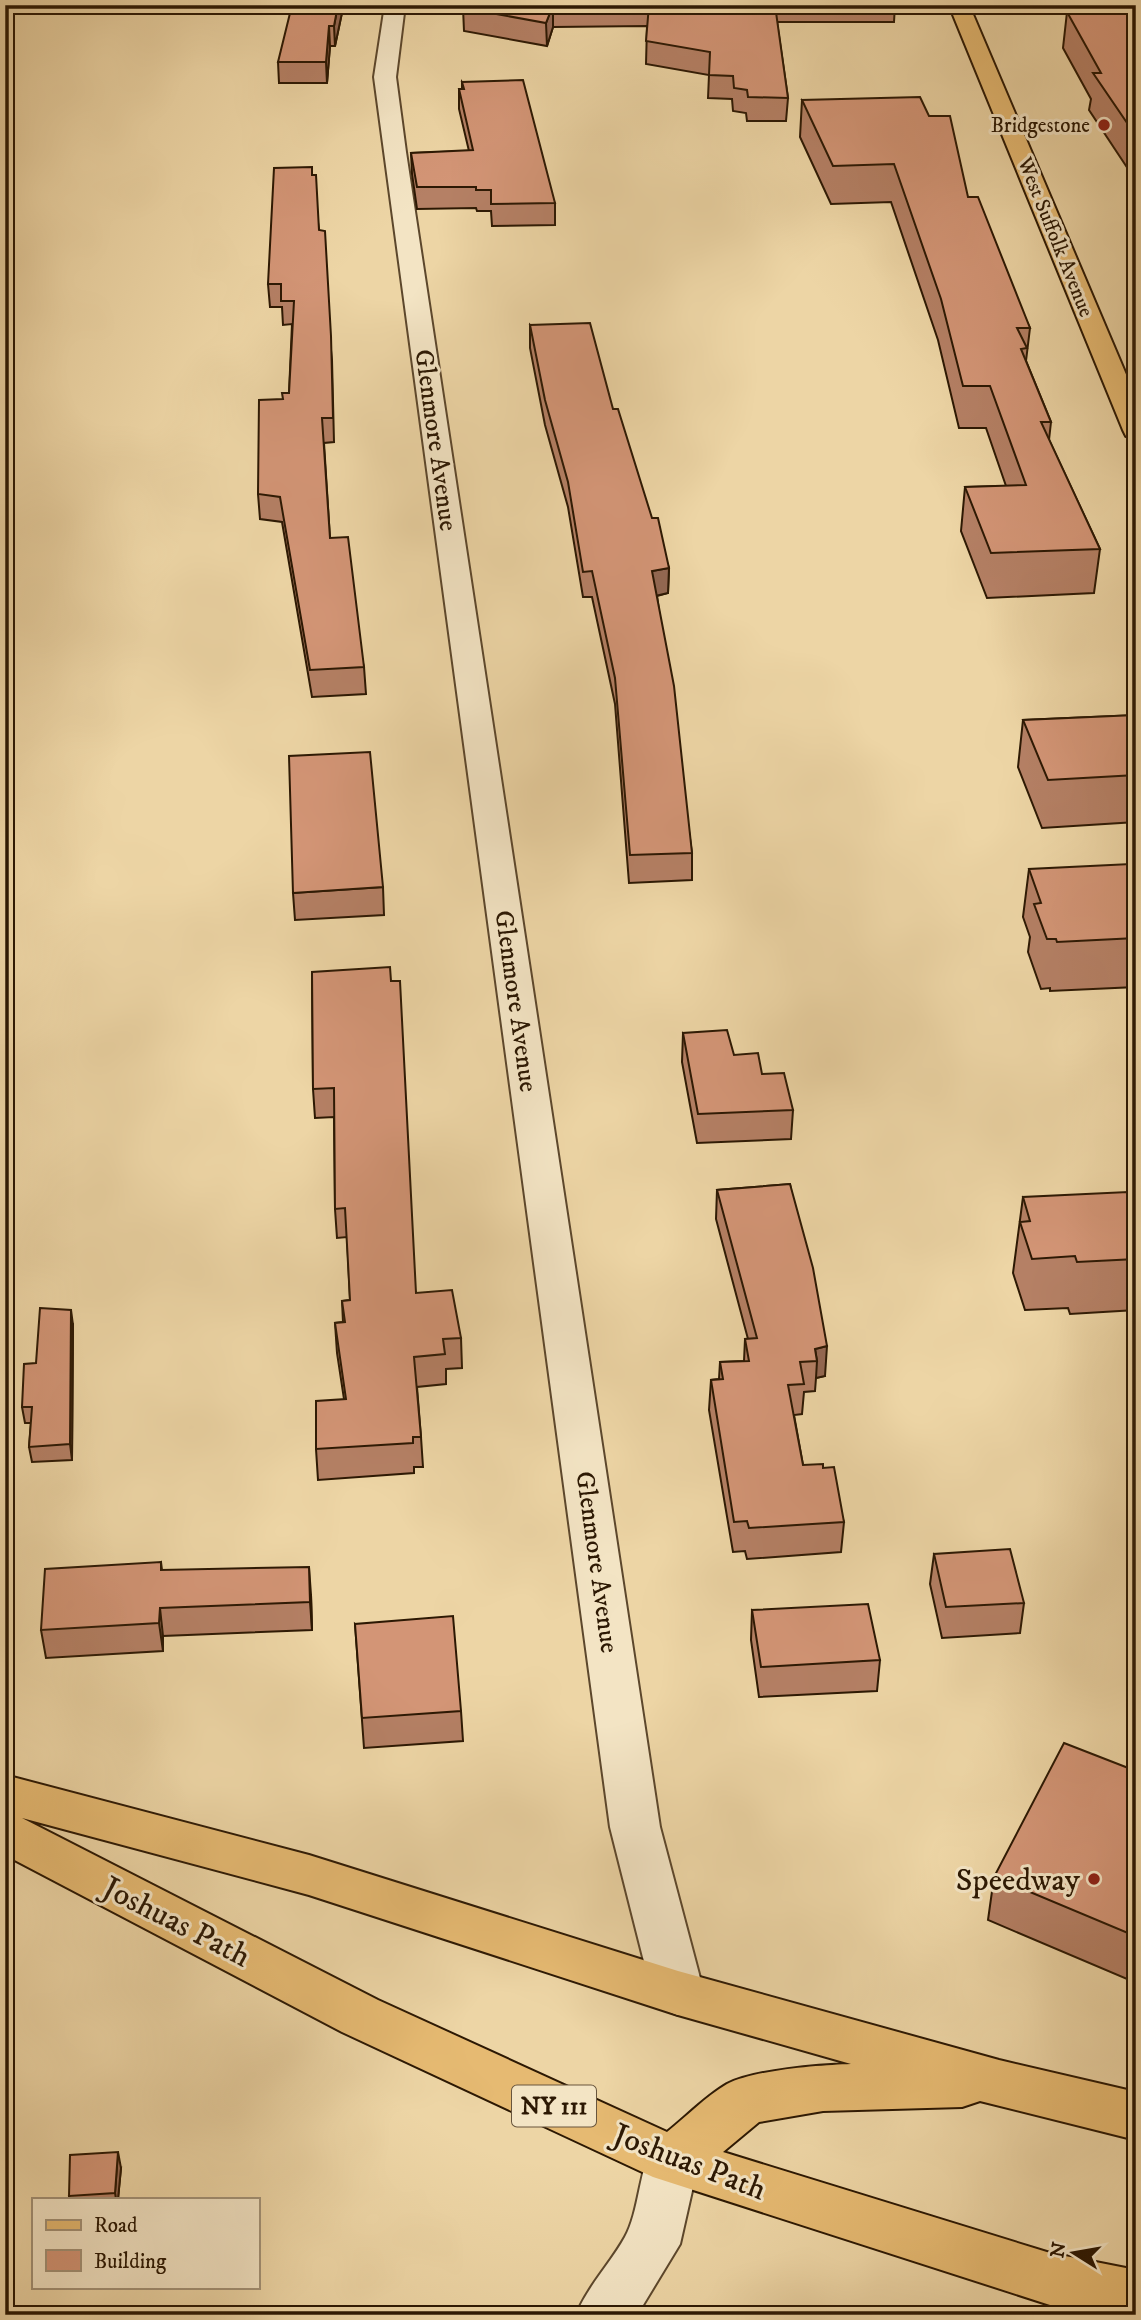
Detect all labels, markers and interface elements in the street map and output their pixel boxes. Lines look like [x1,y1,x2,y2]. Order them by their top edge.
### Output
place label: Bridgestone [991,113,1090,139]
marker: Bridgestone [1096,117,1112,133]
street label: West Suffolk Avenue [1011,153,1099,321]
street label: Glenmore Avenue [406,347,465,533]
street label: Glenmore Avenue [486,908,545,1094]
street label: Glenmore Avenue [567,1469,626,1655]
place label: Speedway [956,1861,1081,1901]
street label: Joshuas Path [93,1867,257,1977]
marker: Speedway [1086,1871,1102,1887]
road number: NY 111 [512,2085,596,2126]
street label: Joshuas Path [604,2114,772,2210]
legend [32,2198,259,2288]
text: Road [94,2213,138,2239]
north arrow [1040,2218,1110,2288]
text: N [1046,2240,1072,2260]
text: Building [94,2249,167,2275]

